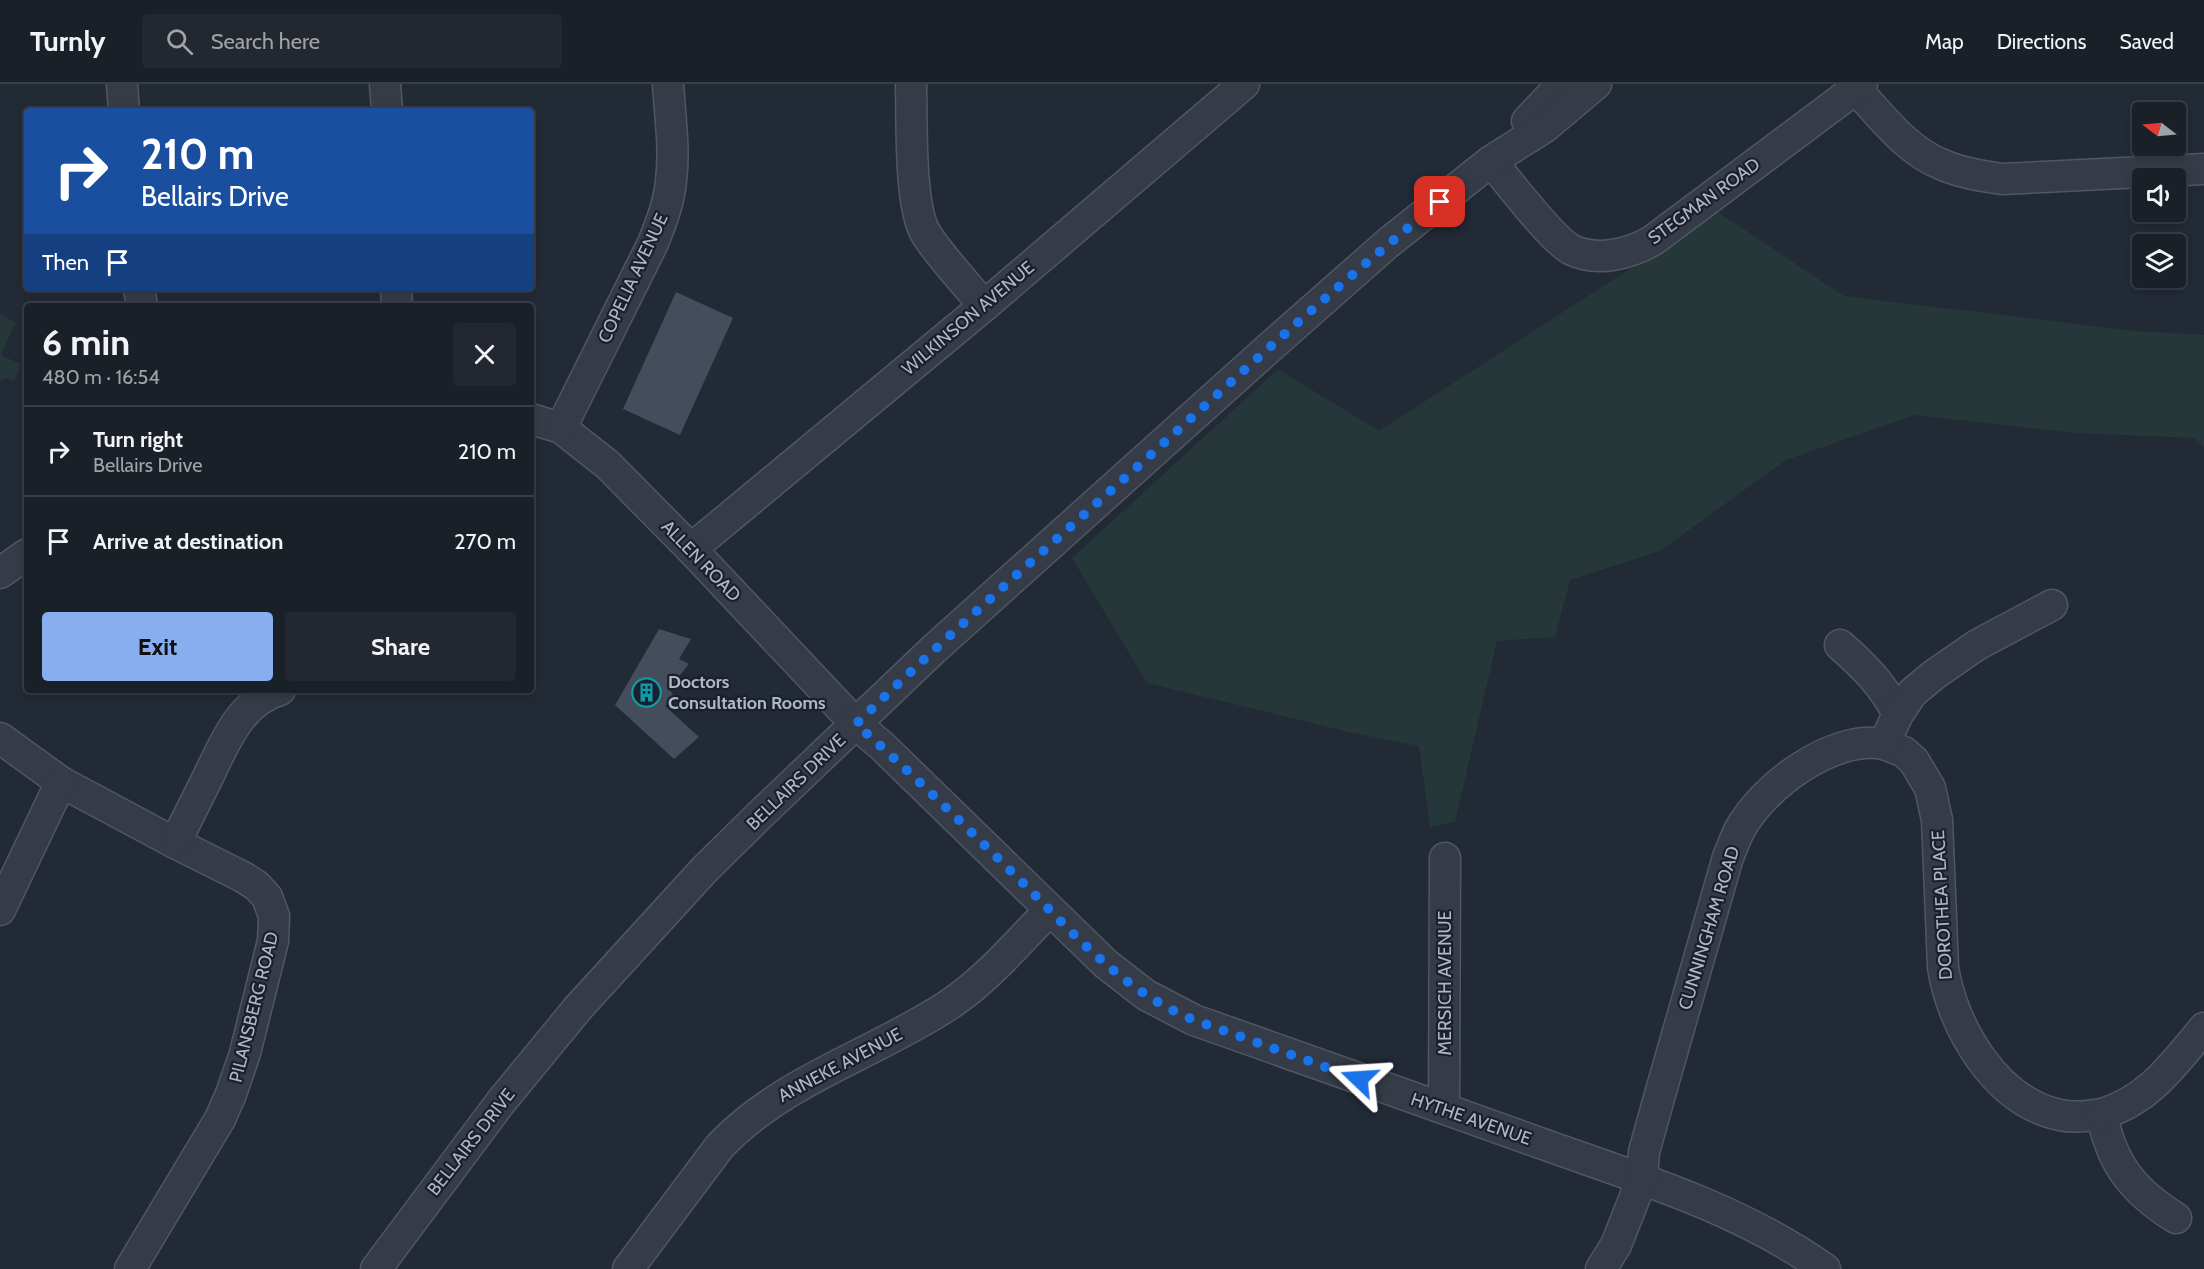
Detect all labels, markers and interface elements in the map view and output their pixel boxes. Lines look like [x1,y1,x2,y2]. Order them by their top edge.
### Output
search box [142,14,562,68]
text: Turnly [30,24,106,58]
icon: search [163,25,196,58]
text: Search here [211,28,320,55]
text: Map [1925,29,1964,54]
text: Directions [1997,29,2086,54]
text: Saved [2119,29,2174,54]
north arrow [2132,102,2186,156]
map controls [2132,102,2186,288]
text: 210 m [141,128,254,180]
icon: right [42,132,120,210]
street label: STEGMAN ROAD [1644,153,1764,249]
button: sound [2132,168,2186,222]
pin [1414,176,1465,227]
text: Bellairs Drive [141,180,289,213]
icon: arrive [1423,185,1456,218]
street label: COPELIA AVENUE [593,210,673,346]
button: layers [2132,234,2186,288]
icon: arrive [101,246,134,279]
text: Then [42,249,89,276]
street label: WILKINSON AVENUE [897,256,1039,380]
text: 6 min [42,320,130,364]
button: close [453,323,516,386]
text: 480 m · 16:54 [42,365,160,389]
text: Turn right [93,426,183,453]
icon: right [42,435,75,468]
text: 210 m [458,438,516,465]
text: Bellairs Drive [93,453,202,477]
street label: ALLEN ROAD [657,516,745,606]
icon: arrive [42,525,75,558]
text: Arrive at destination [93,528,283,555]
text: 270 m [454,528,516,555]
button: Exit [42,612,273,681]
button: Share [285,612,516,681]
place label: Doctors Consultation Rooms [668,671,826,714]
building icon: Doctors Consultation Rooms [631,676,663,708]
street label: BELLAIRS DRIVE [742,729,850,835]
street label: DOROTHEA PLACE [1927,830,1957,980]
street label: CUNNINGHAM ROAD [1674,844,1744,1012]
street label: MERSICH AVENUE [1434,910,1456,1056]
street label: PILANSBERG ROAD [225,929,283,1085]
street label: ANNEKE AVENUE [774,1023,906,1107]
position arrow [1327,1047,1391,1111]
street label: BELLAIRS DRIVE [423,1084,519,1200]
street label: HYTHE AVENUE [1408,1088,1534,1150]

